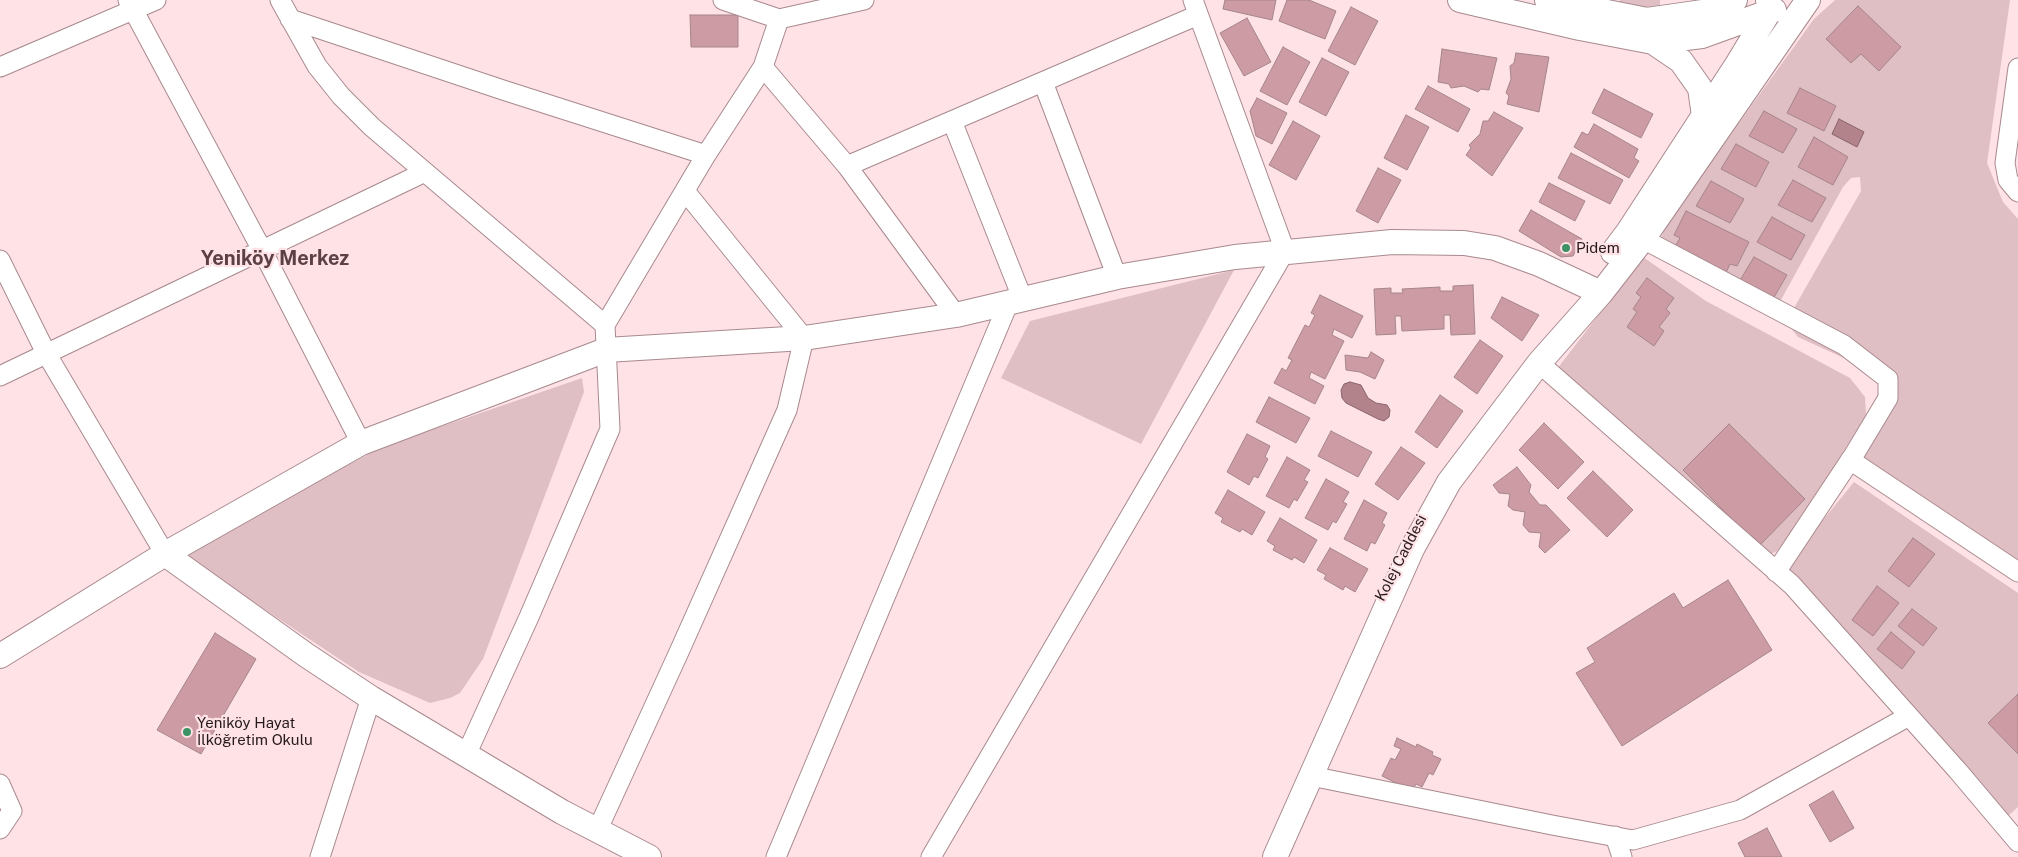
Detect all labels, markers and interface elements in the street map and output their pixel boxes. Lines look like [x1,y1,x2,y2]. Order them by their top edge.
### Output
place label: Pidem [1576,239,1620,257]
marker: Pidem [1560,242,1572,254]
district label: Yeniköy Merkez [201,247,349,271]
street label: Kolej Caddesi [1371,512,1431,604]
place label: Yeniköy Hayat İlköğretim Okulu [197,714,313,749]
marker: Yeniköy Hayat İlköğretim Okulu [181,726,193,738]

